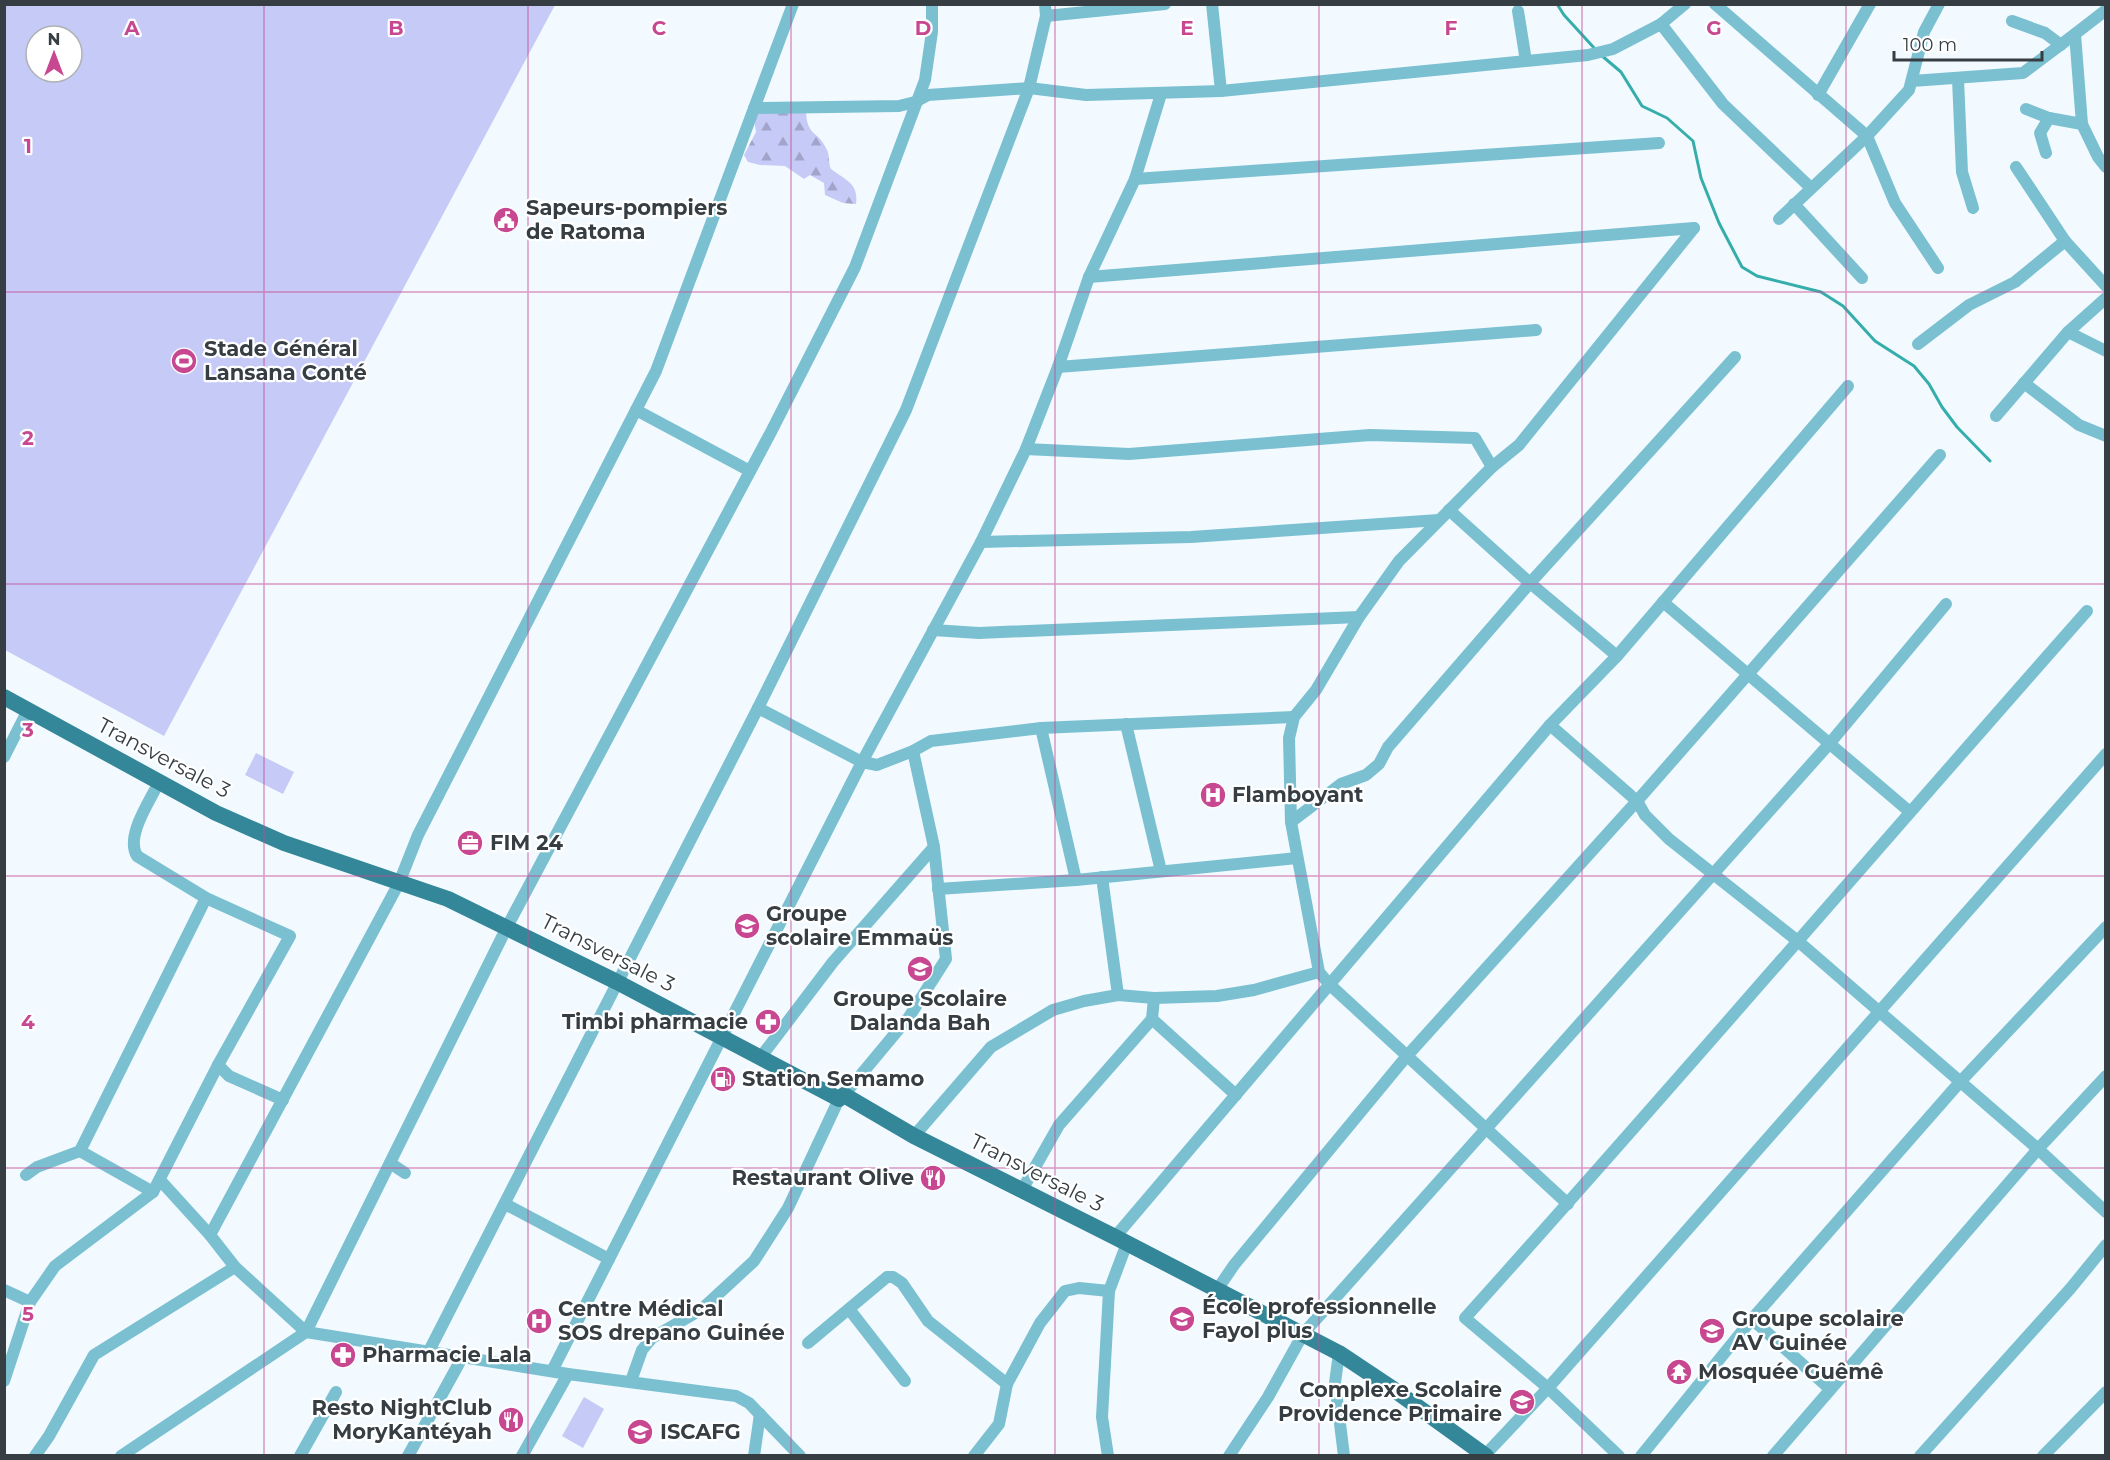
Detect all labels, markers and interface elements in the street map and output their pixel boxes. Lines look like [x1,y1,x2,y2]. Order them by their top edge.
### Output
text: A [123,16,140,40]
text: B [388,16,404,40]
text: C [652,16,667,40]
text: D [915,16,931,40]
text: E [1180,16,1194,40]
text: F [1445,16,1458,40]
text: G [1706,16,1722,40]
north arrow [24,24,84,84]
scale bar [1894,24,2042,62]
text: N [48,30,60,49]
text: 100 m [1903,34,1957,56]
text: 1 [24,134,32,158]
place label: Sapeurs-pompiers de Ratoma [526,195,727,244]
public building icon: Sapeurs-pompiers de Ratoma [491,205,521,235]
place label: Stade Général Lansana Conté [204,336,367,385]
sports icon: Stade Général Lansana Conté [169,346,199,376]
text: 2 [22,426,34,450]
street label: Transversale 3 [94,712,235,803]
text: 3 [21,718,34,742]
hospital icon: Flamboyant [1198,780,1228,810]
place label: Flamboyant [1232,782,1363,807]
office icon: FIM 24 [455,828,485,858]
place label: FIM 24 [490,830,563,855]
place label: Groupe scolaire Emmaüs [766,901,954,950]
street label: Transversale 3 [537,908,679,997]
school or university icon: Groupe scolaire Emmaüs [732,911,762,941]
school or university icon: Groupe Scolaire Dalanda Bah [905,954,935,984]
place label: Groupe Scolaire Dalanda Bah [833,986,1007,1035]
pharmacy icon: Timbi pharmacie [753,1007,783,1037]
place label: Timbi pharmacie [562,1009,748,1034]
text: 4 [21,1010,35,1034]
fuel station icon: Station Semamo [708,1064,738,1094]
place label: Station Semamo [742,1066,925,1091]
street label: Transversale 3 [966,1128,1108,1217]
restaurant icon: Restaurant Olive [918,1163,948,1193]
place label: Restaurant Olive [731,1165,914,1190]
place label: École professionnelle Fayol plus [1202,1294,1437,1343]
place label: Centre Médical SOS drepano Guinée [558,1296,785,1345]
text: 5 [22,1302,34,1326]
school or university icon: École professionnelle Fayol plus [1167,1304,1197,1334]
hospital icon: Centre Médical SOS drepano Guinée [524,1306,554,1336]
place label: Groupe scolaire AV Guinée [1731,1306,1904,1355]
school or university icon: Groupe scolaire AV Guinée [1697,1316,1727,1346]
pharmacy icon: Pharmacie Lala [328,1340,358,1370]
place label: Pharmacie Lala [362,1342,532,1367]
temple icon: Mosquée Guêmê [1664,1357,1694,1387]
place label: Mosquée Guêmê [1698,1359,1884,1384]
place label: Complexe Scolaire Providence Primaire [1278,1377,1502,1426]
school or university icon: Complexe Scolaire Providence Primaire [1507,1387,1537,1417]
place label: Resto NightClub MoryKantéyah [312,1395,492,1444]
restaurant icon: Resto NightClub MoryKantéyah [496,1405,526,1435]
school or university icon: ISCAFG [625,1417,655,1447]
place label: ISCAFG [660,1419,741,1444]

